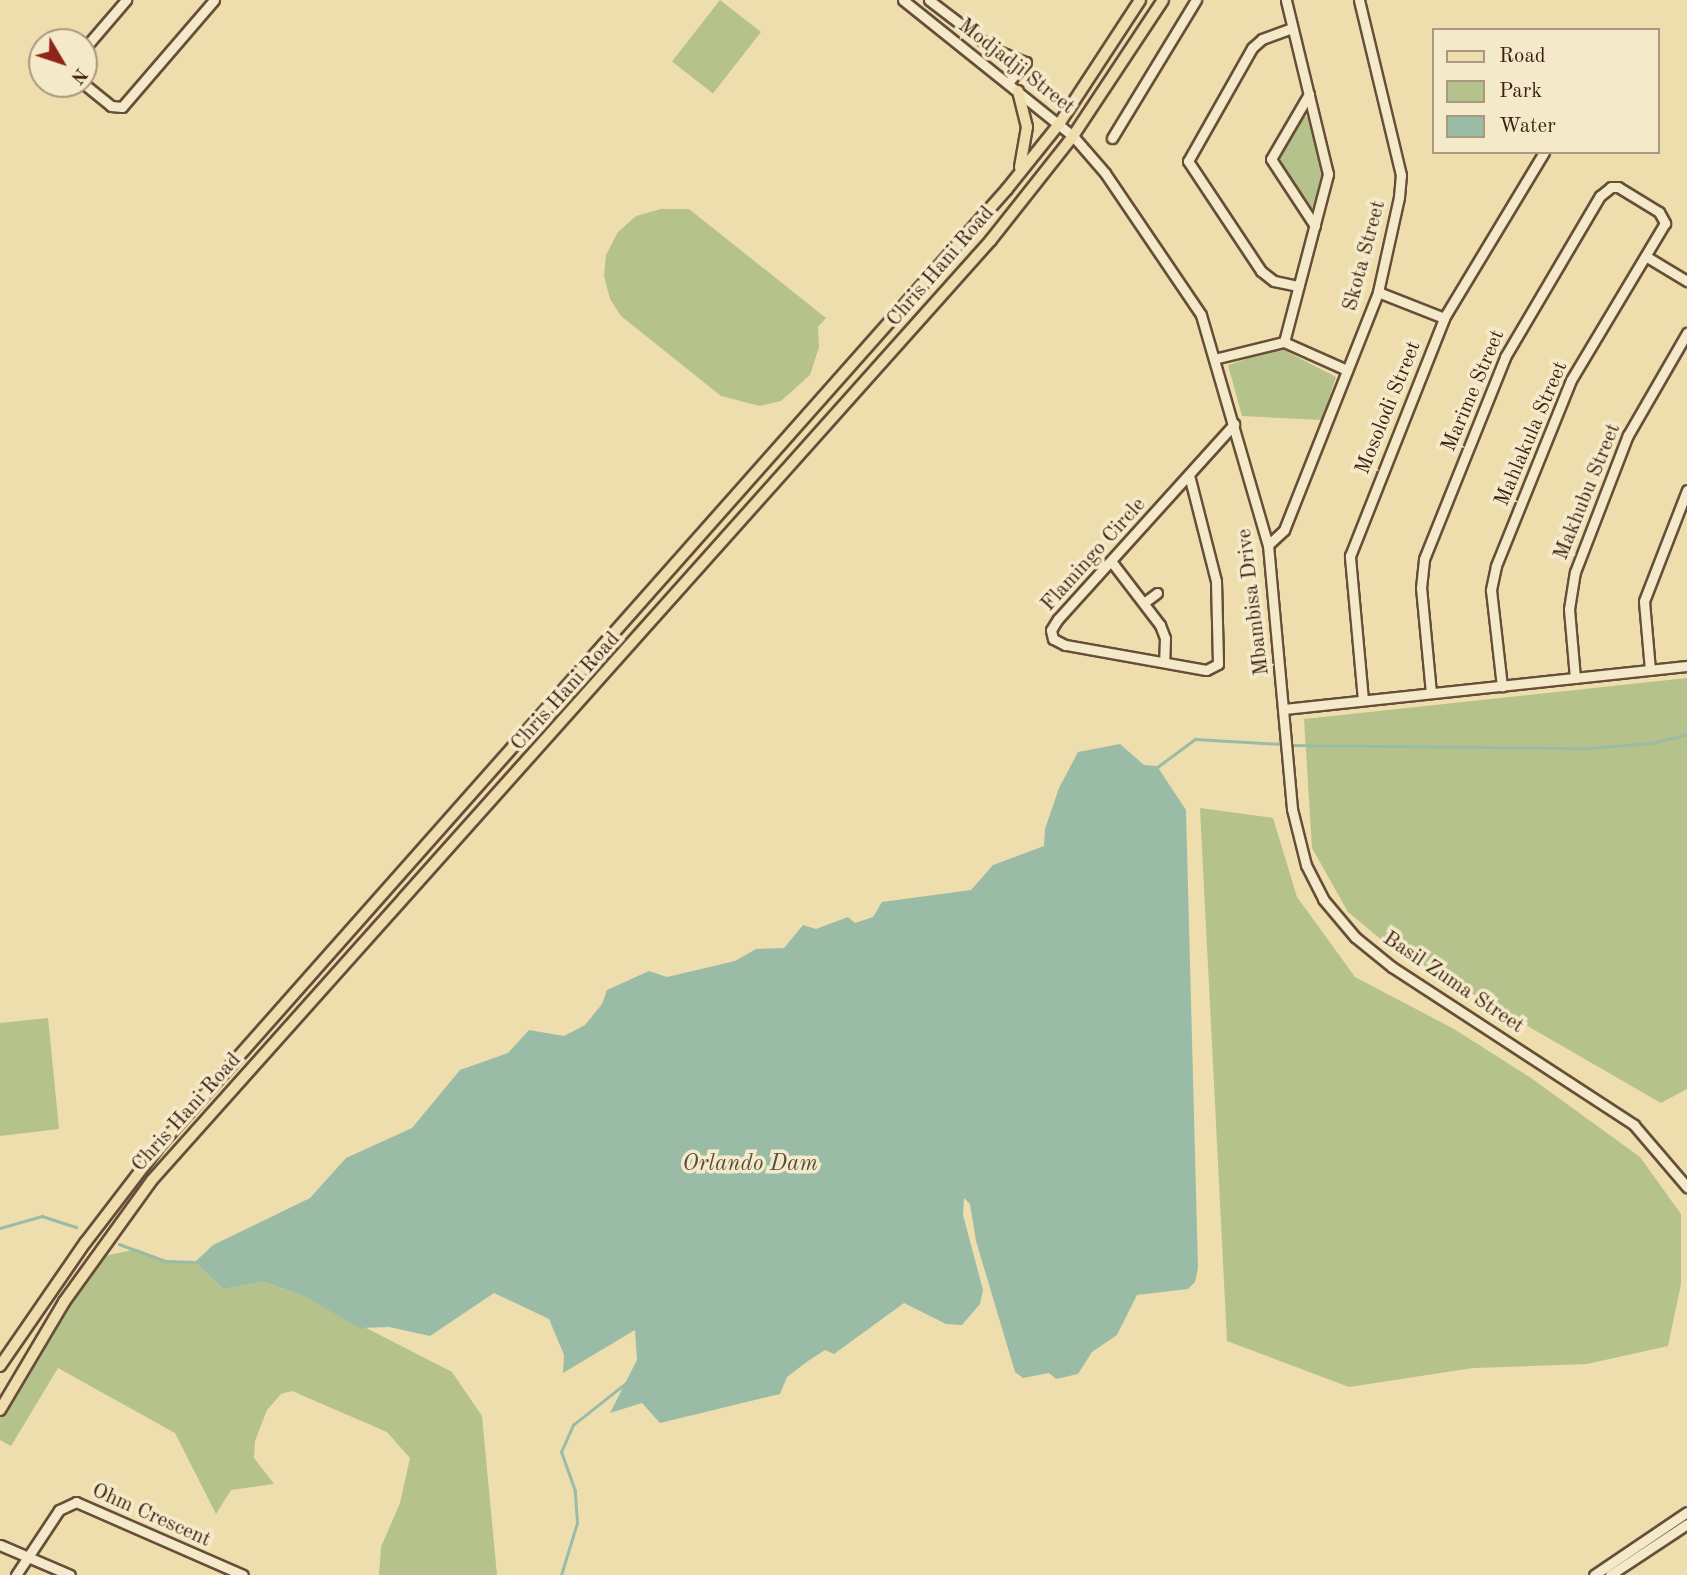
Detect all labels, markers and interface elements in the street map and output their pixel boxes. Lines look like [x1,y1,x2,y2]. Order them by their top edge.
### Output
street label: Modjadji Street [953,14,1079,120]
north arrow [28,28,98,98]
legend [1432,28,1659,154]
text: Road [1499,46,1546,67]
text: N [66,64,90,87]
text: Park [1499,81,1542,102]
text: Water [1499,116,1556,137]
street label: Skota Street [1338,198,1392,314]
street label: Chris Hani Road [882,202,1000,332]
street label: Marime Street [1437,326,1511,456]
street label: Mosolodi Street [1351,338,1427,478]
street label: Mahlakula Street [1490,358,1574,510]
street label: Makhubu Street [1549,420,1627,564]
street label: Flamingo Circle [1036,493,1152,617]
street label: Mbambisa Drive [1232,527,1276,677]
street label: Chris Hani Road [506,627,626,757]
street label: Basil Zuma Street [1378,927,1528,1039]
street label: Chris Hani Road [127,1048,247,1178]
water label: Orlando Dam [682,1150,818,1178]
street label: Ohm Crescent [88,1479,214,1553]

